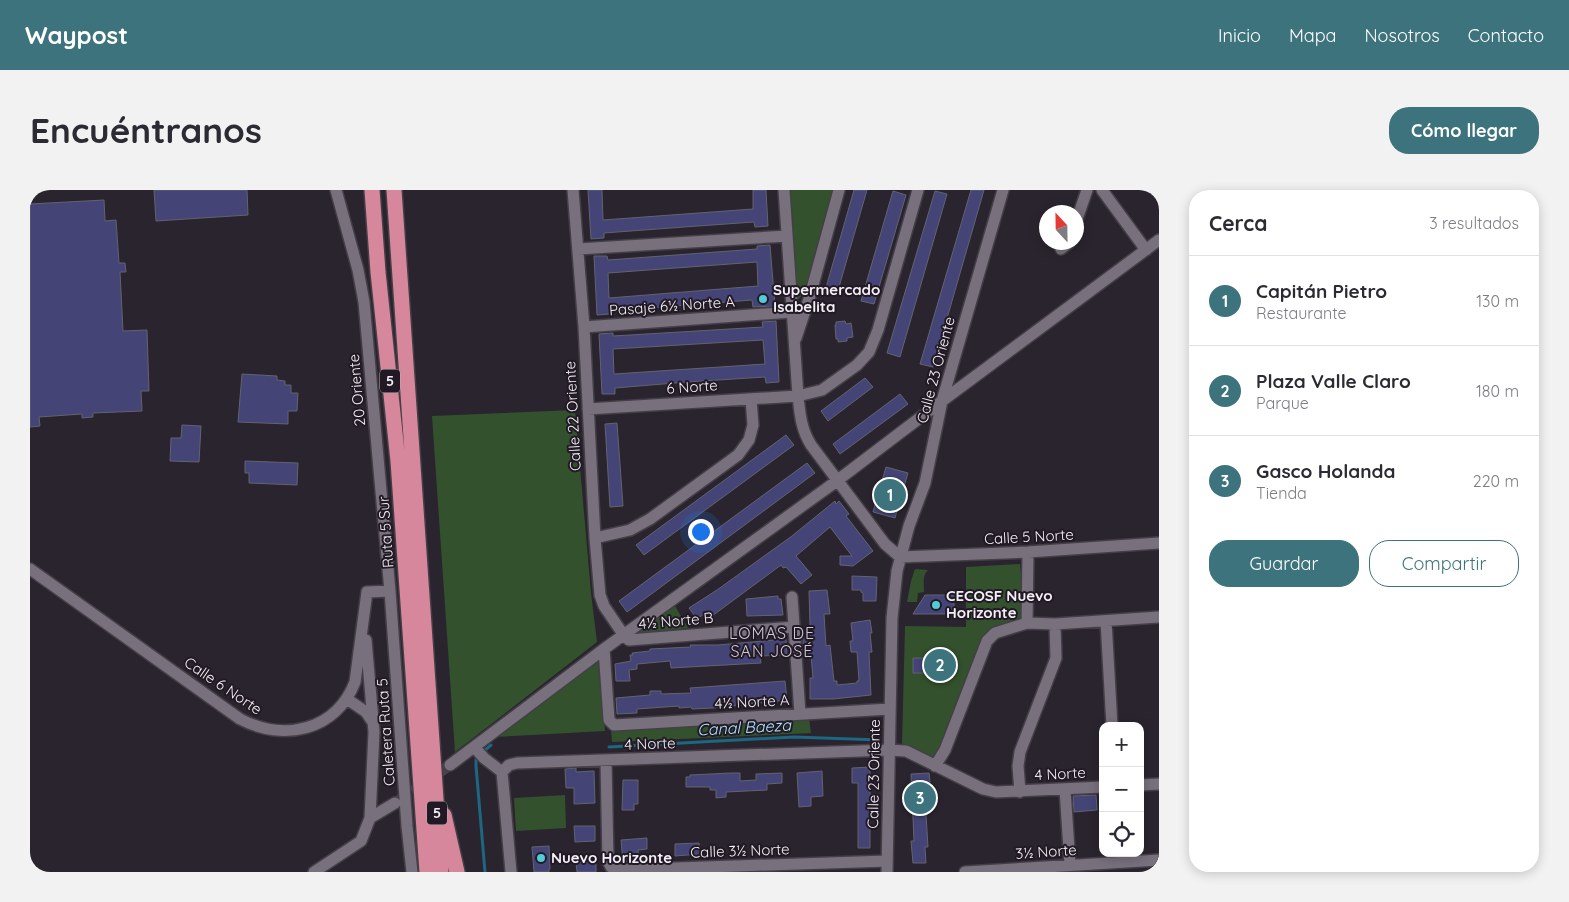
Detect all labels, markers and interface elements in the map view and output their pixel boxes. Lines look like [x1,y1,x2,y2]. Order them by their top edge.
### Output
text: Waypost [25,20,128,50]
text: Inicio [1218,24,1261,47]
text: Mapa [1289,24,1337,47]
text: Nosotros [1365,24,1440,47]
text: Contacto [1468,24,1544,47]
button: Cómo llegar [1389,107,1539,154]
text: Encuéntranos [30,108,262,152]
north arrow [1039,205,1084,250]
text: Cerca [1209,210,1267,236]
text: 3 resultados [1429,213,1519,233]
text: Capitán Pietro [1256,279,1387,303]
place label: Supermercado Isabelita [773,280,880,316]
text: 1 [1222,291,1228,311]
text: 130 m [1476,291,1519,311]
street label: Pasaje 6½ Norte A [608,292,736,319]
marker: Supermercado Isabelita [757,293,769,305]
text: Restaurante [1256,303,1347,323]
street label: Calle 23 Oriente [912,314,959,425]
street label: 20 Oriente [344,353,369,427]
street label: Calle 22 Oriente [560,361,585,471]
text: Plaza Valle Claro [1256,369,1411,393]
road number: 5 [380,370,400,392]
street label: 6 Norte [666,375,718,398]
text: 2 [1220,381,1230,401]
text: 180 m [1476,381,1519,401]
text: Parque [1256,393,1309,413]
text: Gasco Holanda [1256,459,1395,483]
text: 3 [1221,471,1229,491]
text: 220 m [1473,471,1519,491]
pin: 1 [874,476,906,514]
text: Tienda [1256,483,1307,503]
street label: Ruta 5 Sur [374,495,397,568]
your location [688,519,714,545]
street label: Calle 5 Norte [984,525,1074,548]
button: Guardar [1209,540,1359,587]
button: Compartir [1369,540,1519,587]
place label: CECOSF Nuevo Horizonte [946,586,1053,622]
marker: CECOSF Nuevo Horizonte [930,599,942,611]
street label: 4½ Norte B [638,608,714,633]
district label: LOMAS DE SAN JOSÉ [729,623,815,661]
pin: 2 [924,646,956,684]
street label: Calle 6 Norte [181,653,266,719]
street label: Caletera Ruta 5 [372,678,399,786]
street label: 4½ Norte A [714,690,790,713]
water label: Canal Baeza [697,714,793,739]
street label: Calle 23 Oriente [863,719,884,829]
map controls [1099,722,1144,857]
button: + [1099,722,1144,767]
street label: 4 Norte [624,733,676,754]
street label: 4 Norte [1034,763,1086,784]
button: − [1099,767,1144,812]
pin: 3 [904,779,936,817]
road number: 5 [427,802,447,824]
button: locate [1099,812,1144,857]
street label: Calle 3½ Norte [690,839,790,862]
street label: 3½ Norte [1015,840,1077,863]
place label: Nuevo Horizonte [551,848,672,867]
marker: Nuevo Horizonte [535,852,547,864]

